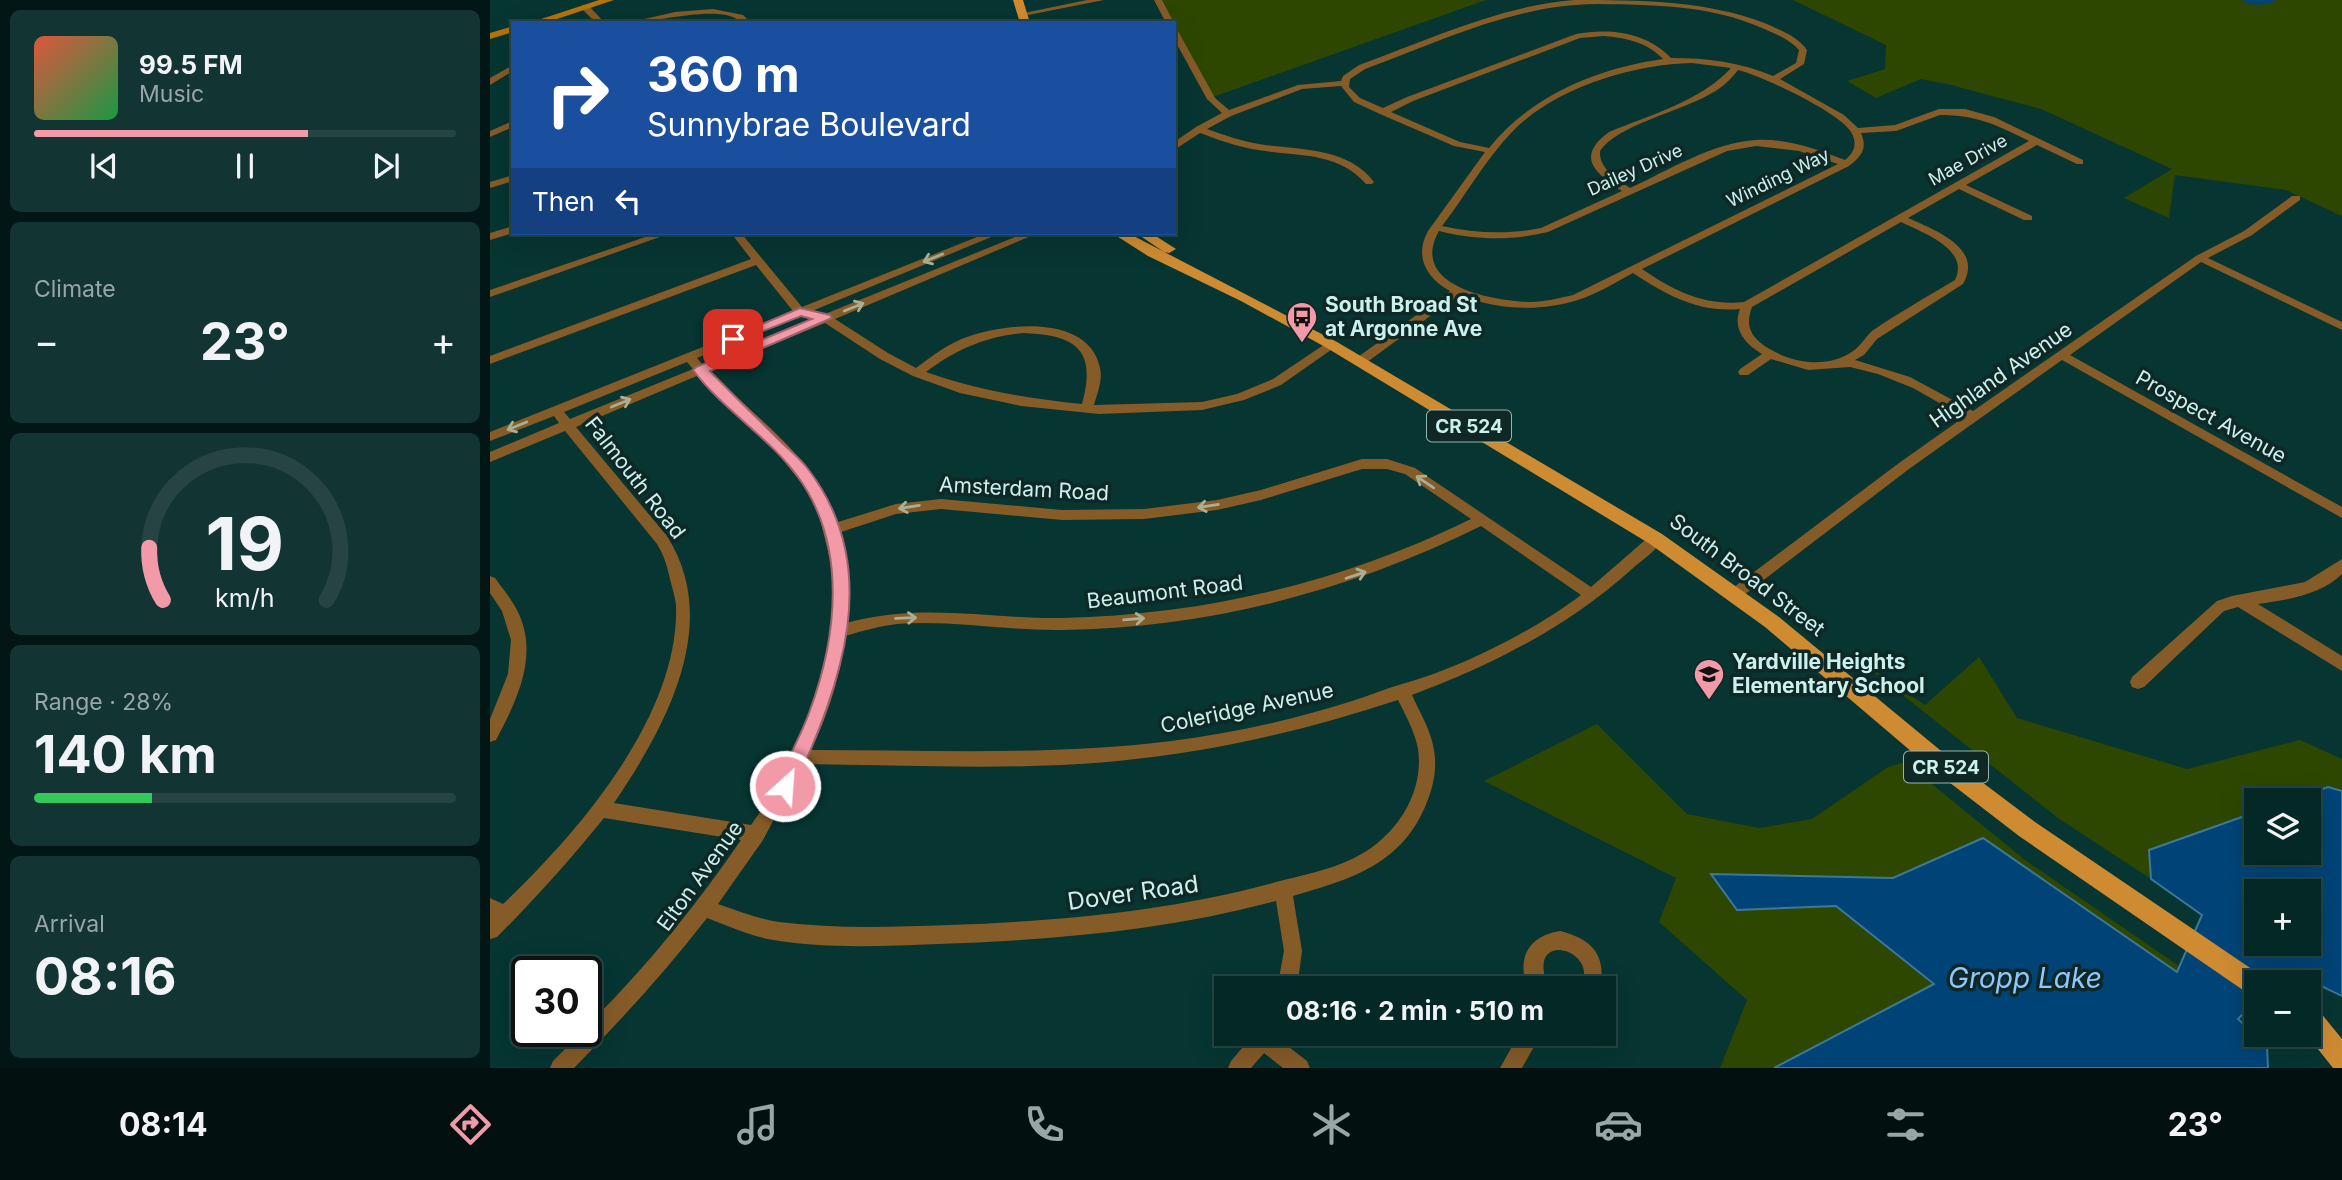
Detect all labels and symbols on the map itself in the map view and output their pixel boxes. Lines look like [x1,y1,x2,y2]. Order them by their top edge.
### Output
street label: Mae Drive [1925,129,2011,190]
street label: Dailey Drive [1584,139,1686,200]
street label: Winding Way [1723,144,1833,211]
one-way arrow [923,253,944,266]
place label: South Broad St at Argonne Ave [1325,292,1482,341]
one-way arrow [843,299,864,312]
bus stop icon: South Broad St at Argonne Ave [1285,300,1319,344]
pin [703,309,763,369]
street label: Highland Avenue [1925,316,2077,433]
street label: Prospect Avenue [2132,365,2291,468]
one-way arrow [610,395,631,408]
road number: CR 524 [1427,410,1511,442]
street label: Falmouth Road [580,412,691,544]
one-way arrow [507,420,529,433]
street label: Amsterdam Road [938,472,1110,505]
one-way arrow [1416,475,1436,489]
one-way arrow [1197,500,1220,513]
one-way arrow [898,501,921,514]
street label: South Broad Street [1665,508,1830,641]
one-way arrow [1345,568,1367,581]
street label: Beaumont Road [1085,570,1244,613]
one-way arrow [895,612,918,625]
one-way arrow [1122,612,1144,625]
place label: Yardville Heights Elementary School [1732,649,1925,698]
school or university icon: Yardville Heights Elementary School [1692,657,1726,701]
street label: Coleridge Avenue [1158,677,1336,738]
position arrow [748,749,822,823]
road number: CR 524 [1904,752,1988,782]
street label: Elton Avenue [651,816,748,935]
street label: Dover Road [1066,869,1200,916]
speed limit sign: 30 [511,956,602,1047]
water label: Gropp Lake [1948,961,2102,995]

